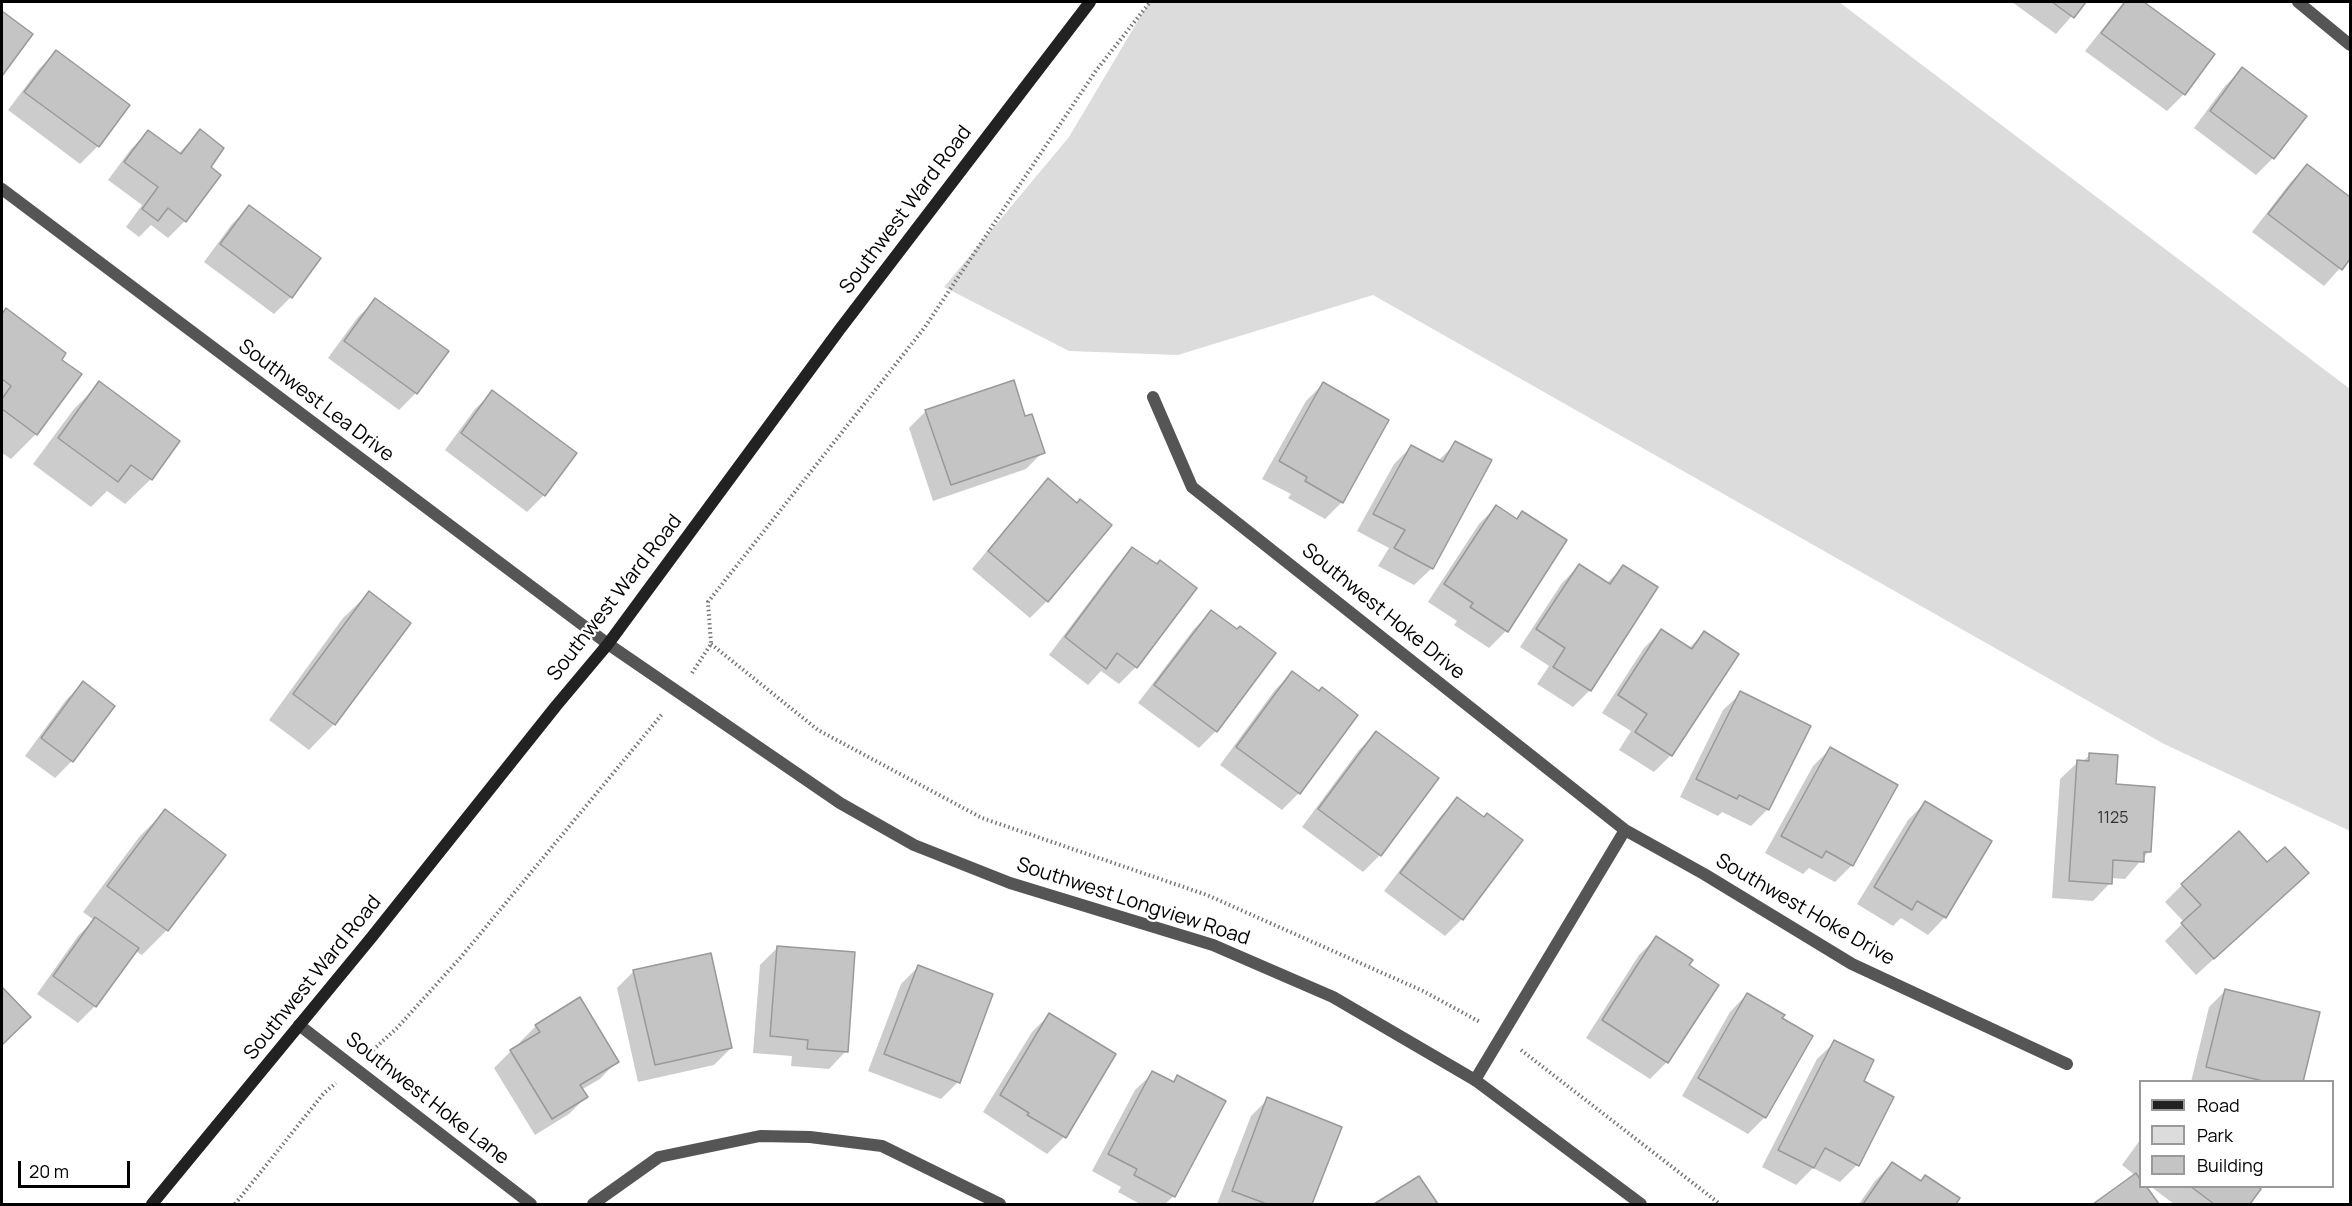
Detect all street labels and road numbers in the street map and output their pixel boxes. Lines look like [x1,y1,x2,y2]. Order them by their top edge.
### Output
street label: Southwest Ward Road [835,121,977,299]
street label: Southwest Lea Drive [233,335,399,467]
street label: Southwest Ward Road [543,510,687,686]
street label: Southwest Hoke Drive [1297,539,1469,685]
street label: Southwest Hoke Drive [1711,849,1899,971]
street label: Southwest Longview Road [1013,853,1253,951]
street label: Southwest Ward Road [239,891,387,1065]
street label: Southwest Hoke Lane [340,1028,514,1170]

